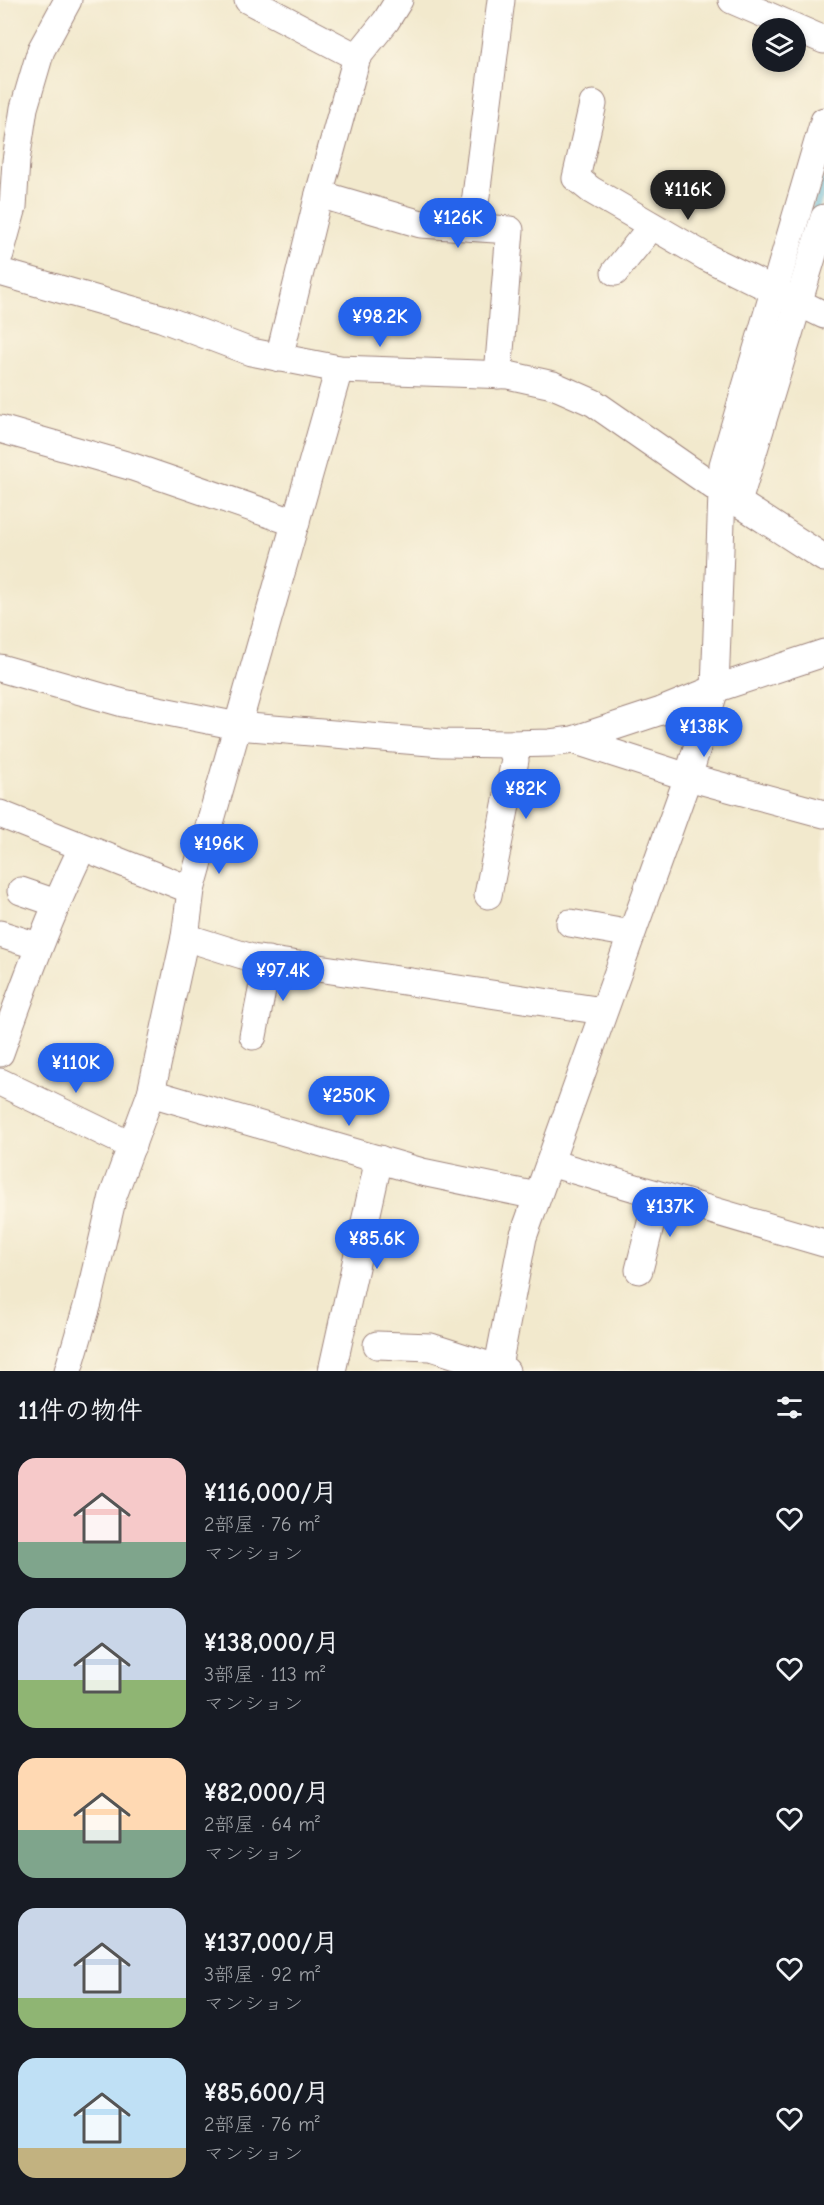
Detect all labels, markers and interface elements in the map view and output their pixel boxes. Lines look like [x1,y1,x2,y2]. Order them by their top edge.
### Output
map controls [752,18,806,72]
button: layers [752,18,806,72]
pin: ¥116K [646,170,730,221]
text: ¥116K [664,178,712,201]
pin: ¥126K [416,198,500,249]
text: ¥126K [433,206,483,229]
pin: ¥98.2K [331,297,429,348]
text: ¥98.2K [352,305,408,328]
pin: ¥138K [662,707,746,758]
text: ¥138K [679,715,729,738]
pin: ¥82K [490,769,562,820]
text: ¥82K [505,777,547,800]
pin: ¥196K [177,824,261,875]
text: ¥196K [194,832,244,855]
pin: ¥97.4K [234,951,332,1002]
text: ¥97.4K [256,959,310,982]
pin: ¥110K [34,1043,118,1094]
text: ¥110K [52,1051,100,1074]
pin: ¥250K [307,1076,391,1127]
text: ¥250K [322,1084,376,1107]
pin: ¥137K [628,1187,712,1238]
text: ¥137K [646,1195,694,1218]
pin: ¥85.6K [328,1219,426,1270]
text: ¥85.6K [349,1227,405,1250]
icon: filters [773,1391,806,1424]
text: 11件の物件 [18,1396,142,1426]
text: ¥116,000/月 [204,1478,338,1508]
icon: home [66,1482,138,1554]
icon: heart [773,1502,806,1535]
text: 2部屋 · 76 m² [204,1513,320,1536]
text: マンション [204,1542,303,1565]
text: ¥138,000/月 [204,1628,340,1658]
icon: home [66,1632,138,1704]
icon: heart [773,1652,806,1685]
text: 3部屋 · 113 m² [204,1663,325,1686]
text: マンション [204,1692,303,1715]
text: ¥82,000/月 [204,1778,330,1808]
icon: home [66,1782,138,1854]
icon: heart [773,1802,806,1835]
text: 2部屋 · 64 m² [204,1813,320,1836]
text: マンション [204,1842,303,1865]
text: ¥137,000/月 [204,1928,339,1958]
icon: home [66,1932,138,2004]
icon: heart [773,1952,806,1985]
text: 3部屋 · 92 m² [204,1963,320,1986]
text: マンション [204,1992,303,2015]
text: ¥85,600/月 [204,2078,330,2108]
icon: home [66,2082,138,2154]
icon: heart [773,2102,806,2135]
text: 2部屋 · 76 m² [204,2113,320,2136]
text: マンション [204,2142,303,2165]

